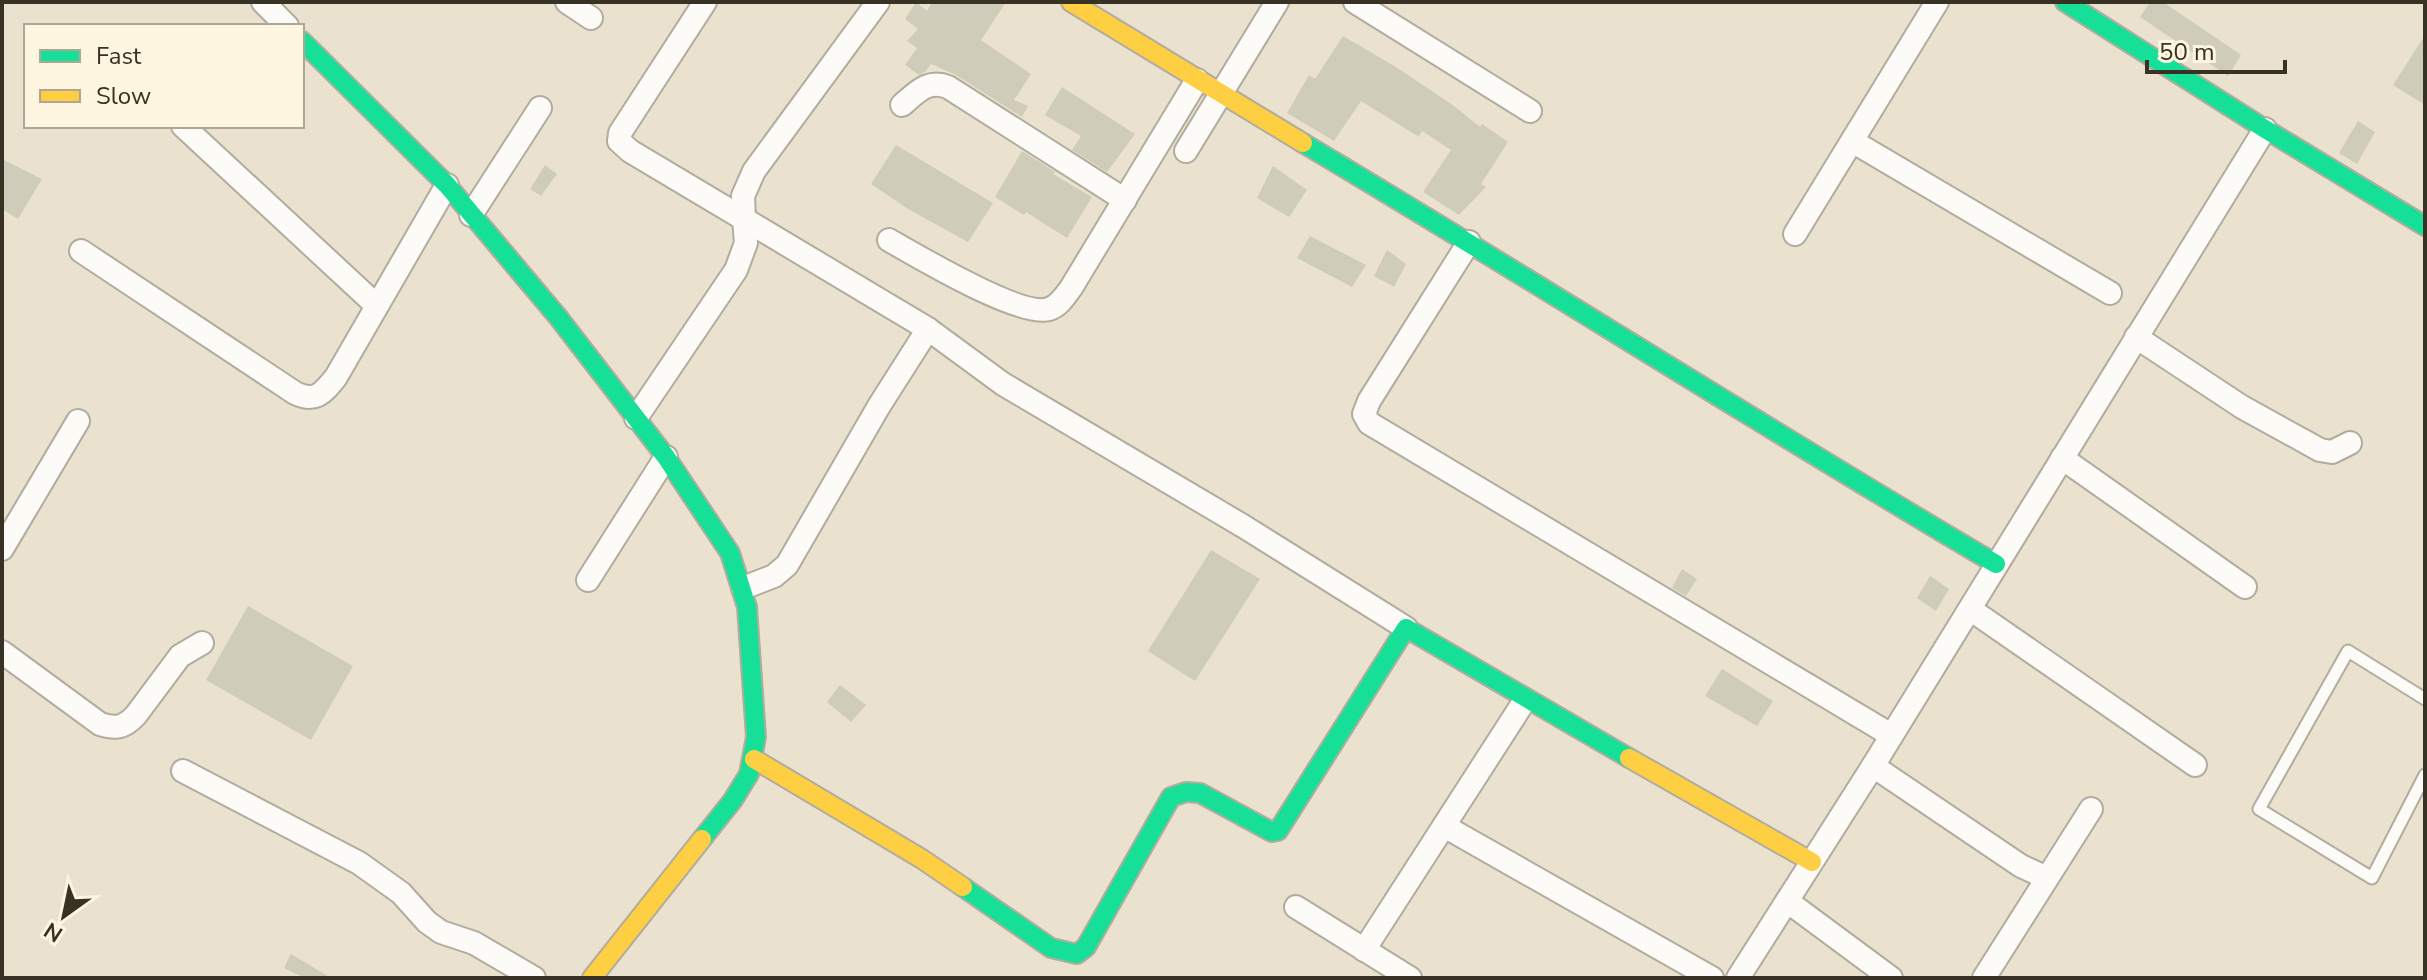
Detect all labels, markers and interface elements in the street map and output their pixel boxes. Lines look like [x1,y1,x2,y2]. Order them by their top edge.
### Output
legend [24,24,304,128]
scale bar [2147,24,2285,74]
text: 50 m [2159,36,2215,68]
text: Fast [96,40,142,72]
text: Slow [96,80,151,112]
north arrow [24,876,104,956]
text: N [39,915,69,949]

